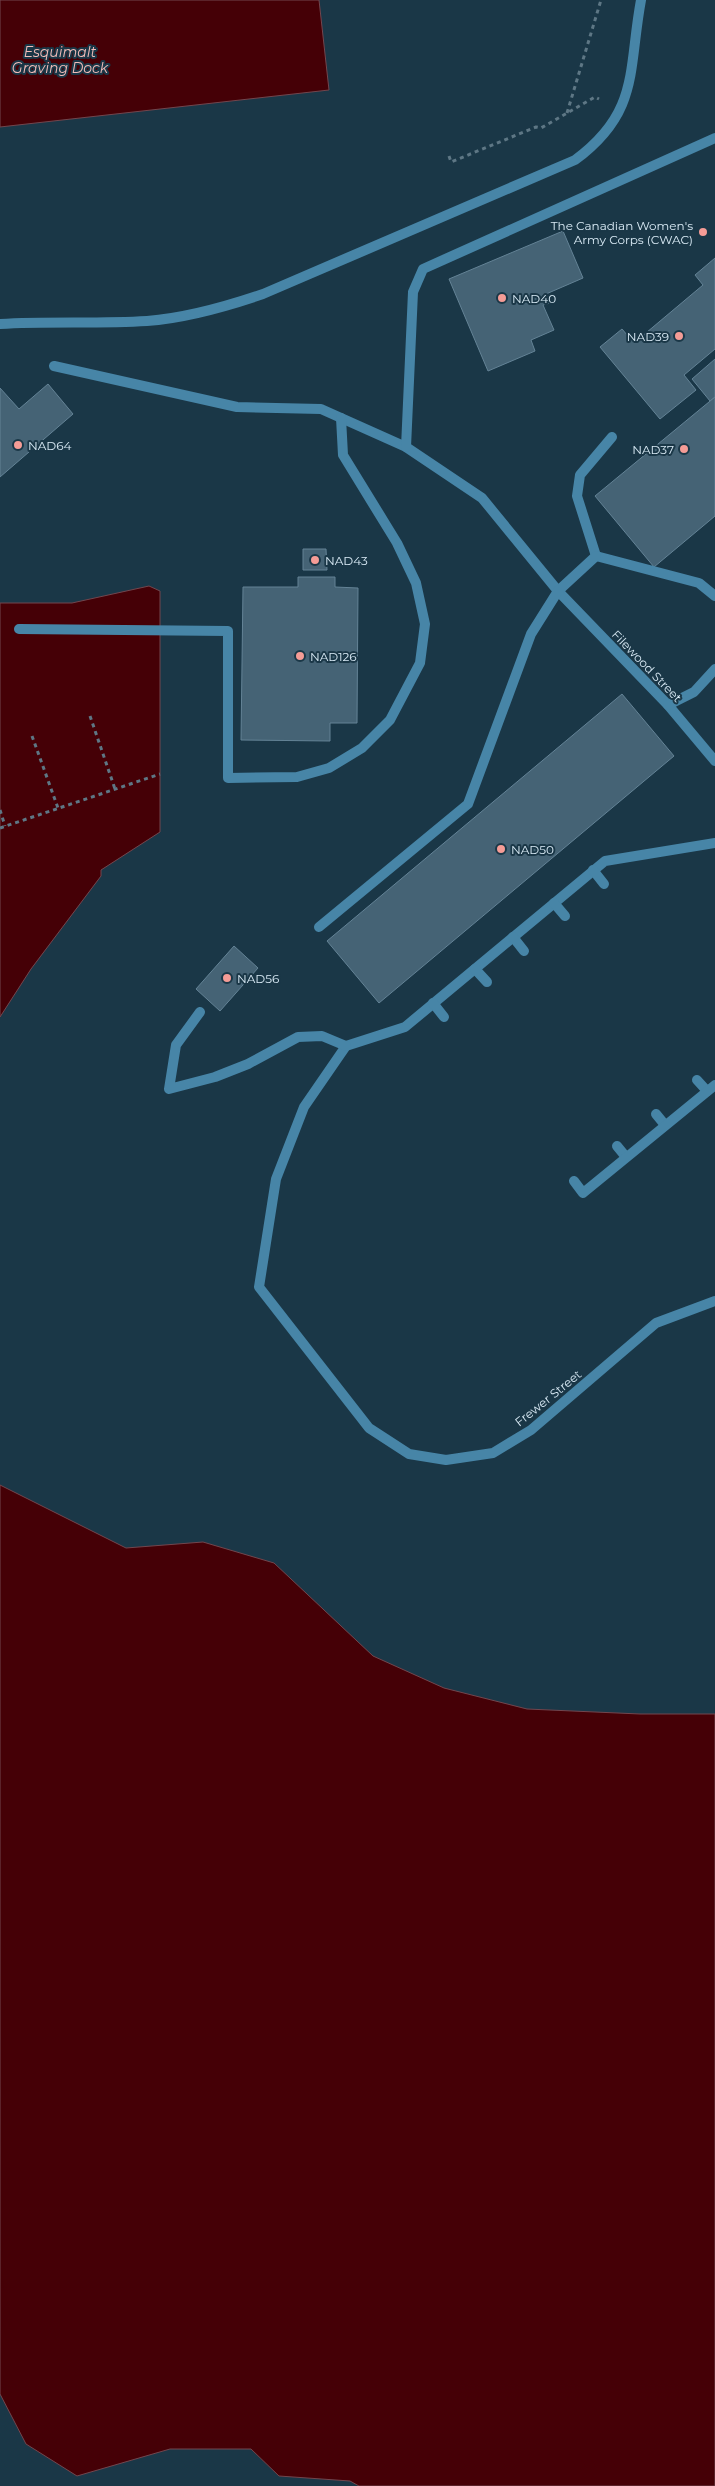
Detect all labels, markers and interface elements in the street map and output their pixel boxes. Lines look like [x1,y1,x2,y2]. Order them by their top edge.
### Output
water label: Esquimalt Graving Dock [12,43,109,77]
place label: The Canadian Women's Army Corps (CWAC) [551,218,693,247]
marker: The Canadian Women's Army Corps (CWAC) [697,226,709,238]
place label: NAD40 [512,291,556,306]
marker: NAD40 [496,292,508,304]
place label: NAD39 [627,329,669,344]
marker: NAD39 [673,330,685,342]
place label: NAD64 [28,438,72,453]
marker: NAD64 [12,439,24,451]
place label: NAD37 [632,442,674,457]
marker: NAD37 [678,443,690,455]
place label: NAD43 [325,553,368,568]
marker: NAD43 [309,554,321,566]
street label: Filewood Street [609,627,685,705]
place label: NAD126 [310,649,357,664]
marker: NAD126 [294,650,306,662]
place label: NAD50 [511,842,554,857]
marker: NAD50 [495,843,507,855]
place label: NAD56 [237,971,279,986]
marker: NAD56 [221,972,233,984]
street label: Frewer Street [512,1367,584,1429]

